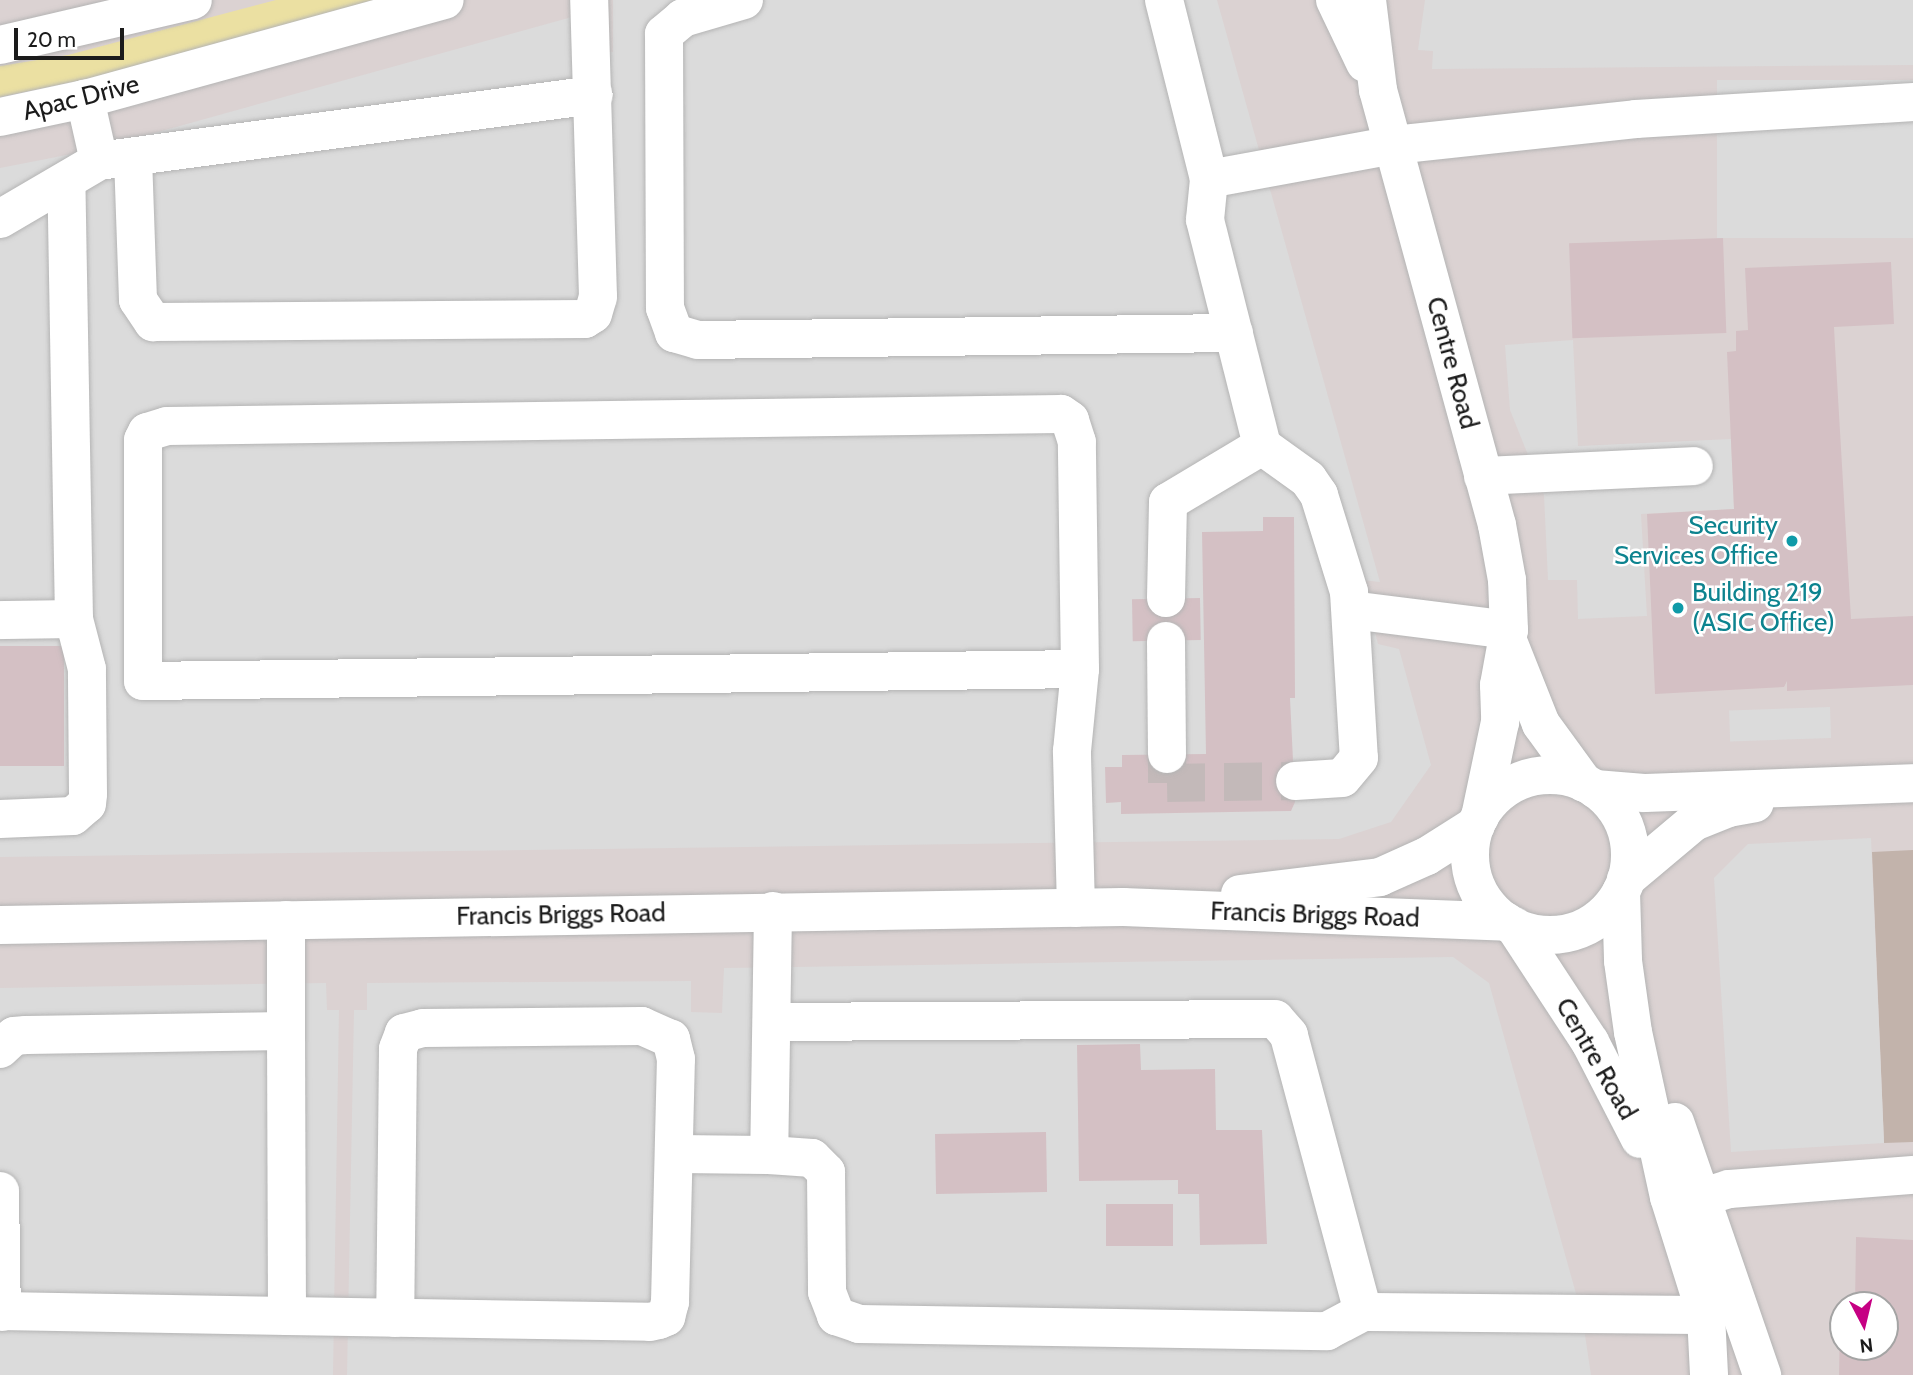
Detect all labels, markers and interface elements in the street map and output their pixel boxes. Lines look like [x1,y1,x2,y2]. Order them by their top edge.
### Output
scale bar [18,14,128,58]
text: 20 m [27,27,76,52]
street label: Apac Drive [20,68,142,128]
street label: Centre Road [1419,294,1485,432]
place label: Security Services Office [1614,510,1778,572]
marker: Security Services Office [1784,533,1800,549]
place label: Building 219 (ASIC Office) [1692,577,1835,638]
marker: Building 219 (ASIC Office) [1670,600,1686,616]
street label: Francis Briggs Road [1210,896,1420,934]
street label: Francis Briggs Road [456,898,666,932]
street label: Centre Road [1549,993,1643,1125]
north arrow [1829,1291,1899,1361]
text: N [1858,1333,1874,1358]

